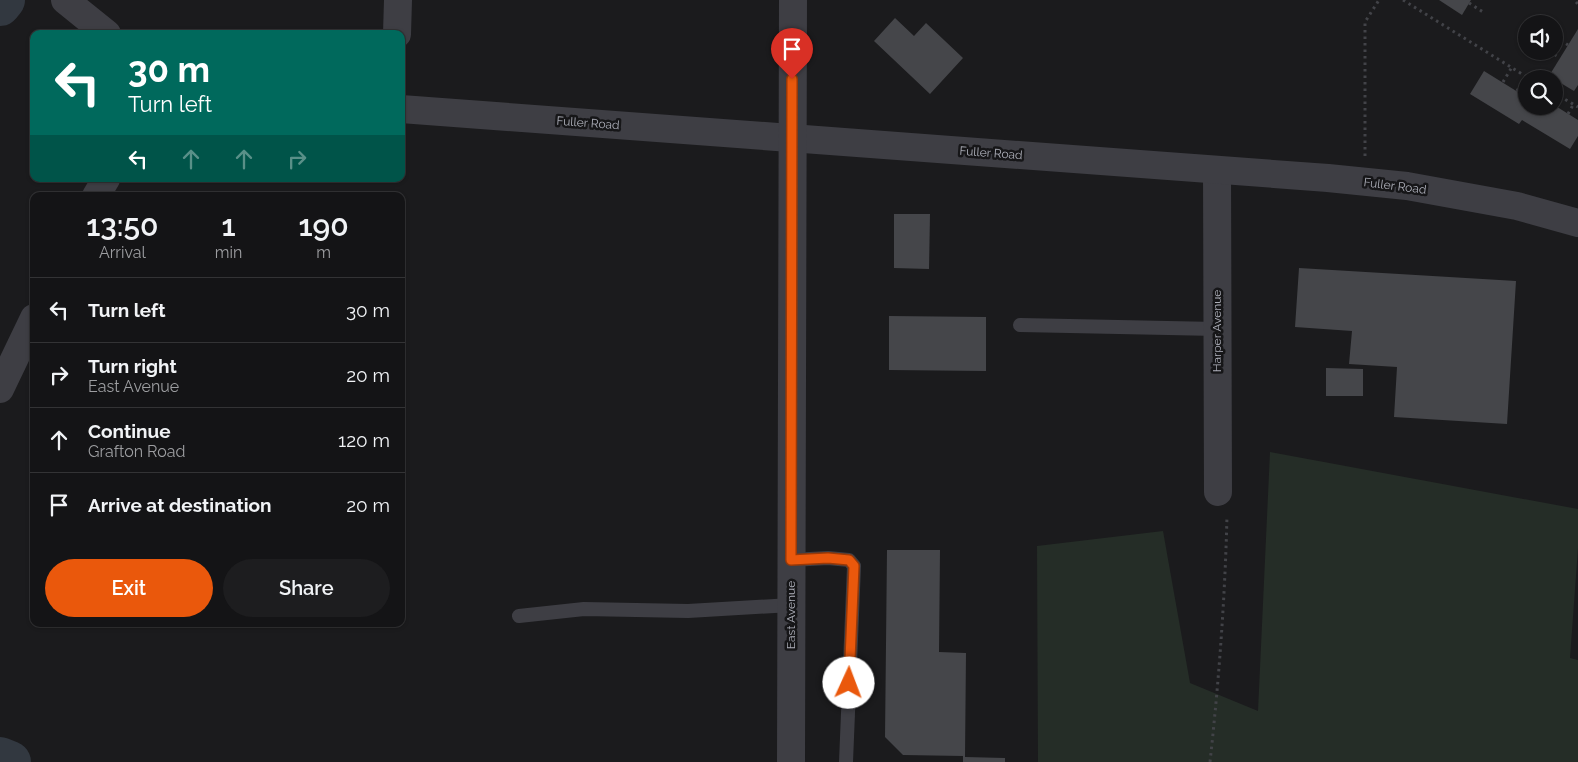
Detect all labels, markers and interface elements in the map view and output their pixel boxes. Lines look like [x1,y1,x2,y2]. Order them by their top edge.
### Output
map controls [1518,15,1563,115]
button: sound [1518,15,1563,60]
pin [771,28,813,79]
icon: arrive [778,35,806,63]
text: 30 m [128,49,210,90]
icon: left [45,50,110,115]
button: search [1518,70,1563,115]
text: Turn left [128,91,212,117]
street label: Fuller Road [556,114,620,132]
street label: Fuller Road [959,144,1023,162]
icon: left [124,145,152,173]
icon: ahead [177,145,205,173]
icon: ahead [230,145,258,173]
icon: right [283,145,311,173]
street label: Fuller Road [1363,175,1427,197]
text: 13:50 [86,208,158,243]
text: 1 [221,208,236,243]
text: 190 [298,208,349,243]
text: Arrival [99,243,146,262]
text: min [215,243,242,262]
text: m [316,243,331,262]
street label: Harper Avenue [1210,290,1224,372]
icon: left [45,296,73,324]
text: Turn left [88,299,165,321]
text: 30 m [346,299,390,321]
text: Turn right [88,355,177,377]
icon: right [45,361,73,389]
text: 20 m [346,364,390,386]
text: East Avenue [88,377,179,396]
text: Continue [88,420,171,442]
icon: ahead [45,426,73,454]
text: 120 m [338,429,390,451]
text: Grafton Road [88,442,186,461]
icon: arrive [45,491,73,519]
text: Arrive at destination [88,494,272,516]
text: 20 m [346,494,390,516]
button: Exit [45,559,213,617]
button: Share [223,559,390,617]
street label: East Avenue [784,581,798,649]
position arrow [822,656,874,708]

